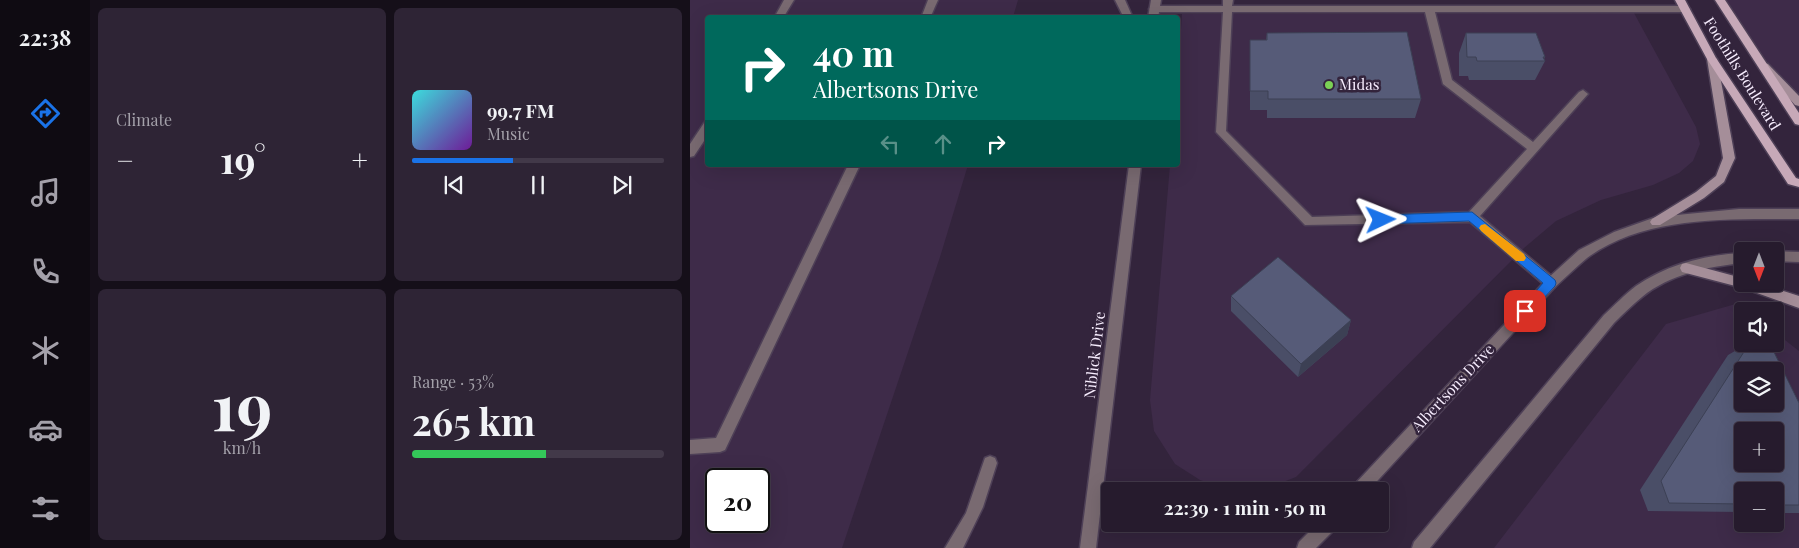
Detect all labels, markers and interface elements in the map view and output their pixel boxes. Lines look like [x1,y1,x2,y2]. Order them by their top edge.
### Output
street label: Foothills Boulevard [1700,13,1786,134]
text: 22:38 [19,22,71,52]
text: 40 m [813,29,894,76]
icon: right [730,35,795,100]
text: Albertsons Drive [813,74,978,104]
place label: Midas [1339,74,1379,94]
marker: Midas [1323,79,1335,91]
icon: directions [28,96,63,131]
text: 99.7 FM [487,97,554,123]
text: Climate [116,109,172,130]
text: Music [487,123,530,144]
icon: left [876,130,904,158]
icon: ahead [929,130,957,158]
icon: right [982,130,1010,158]
text: 19° [220,133,266,184]
text: − [116,141,134,178]
text: + [352,141,368,178]
icon: previous [440,171,468,199]
icon: pause [524,171,552,199]
icon: next [608,171,636,199]
icon: music [28,175,63,210]
position arrow [1354,193,1406,245]
north arrow [1734,242,1784,292]
map controls [1734,242,1784,532]
icon: phone [28,254,63,289]
pin [1504,290,1546,332]
icon: arrive [1511,297,1539,325]
button: sound [1734,302,1784,352]
street label: Niblick Drive [1079,310,1109,400]
icon: climate [28,333,63,368]
street label: Albertsons Drive [1406,339,1498,436]
text: 19 [212,361,272,447]
button: layers [1734,362,1784,412]
text: Range · 53% [412,371,494,392]
text: 265 km [412,395,535,446]
icon: car [28,412,63,447]
button: + [1734,422,1784,472]
text: km/h [223,437,261,458]
speed limit sign: 20 [705,468,770,533]
button: − [1734,482,1784,532]
icon: filters [28,491,63,526]
text: 22:39 · 1 min · 50 m [1164,494,1326,520]

